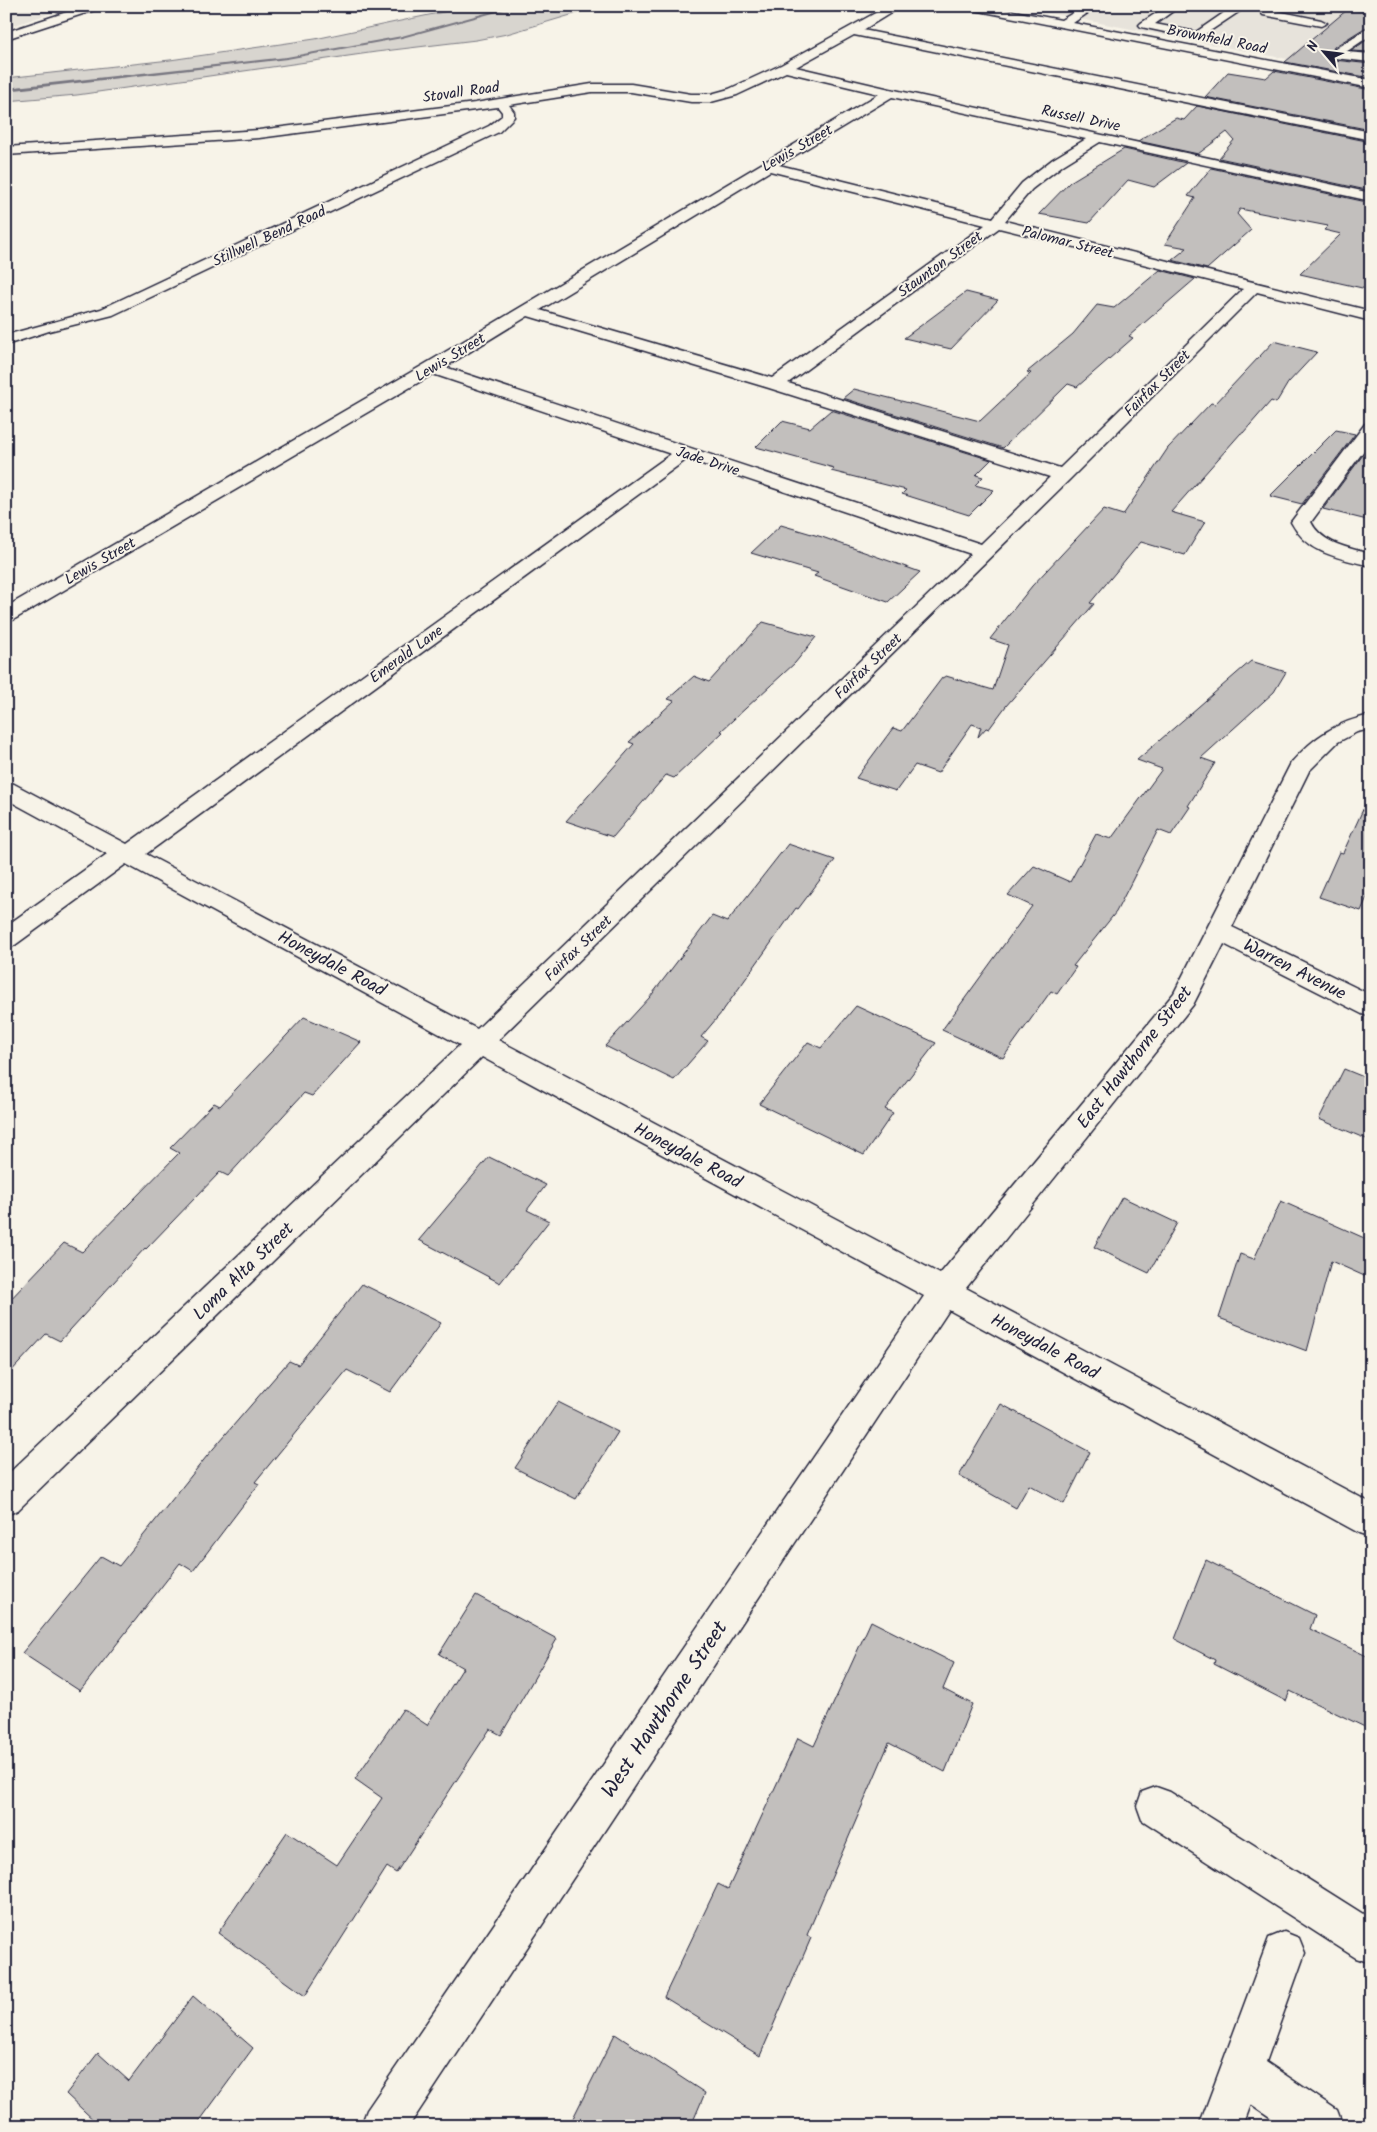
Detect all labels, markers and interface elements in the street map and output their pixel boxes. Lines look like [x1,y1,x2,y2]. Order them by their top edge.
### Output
street label: Brownfield Road [1165,19,1269,62]
north arrow [1300,28,1350,78]
text: N [1302,37,1325,55]
street label: Stovall Road [421,76,502,110]
street label: Russell Drive [1039,99,1123,139]
street label: Lewis Street [757,119,838,179]
street label: Stillwell Bend Road [209,200,331,274]
street label: Palomar Street [1019,220,1116,266]
street label: Staunton Street [893,225,989,304]
street label: Lewis Street [410,327,491,389]
street label: Fairfax Street [1119,344,1197,423]
street label: Jade Drive [673,440,743,484]
street label: Lewis Street [60,532,141,592]
street label: Emerald Lane [364,620,449,690]
street label: Fairfax Street [829,628,908,705]
street label: Fairfax Street [539,910,618,987]
street label: Honeydale Road [272,923,392,1006]
street label: Warren Avenue [1238,932,1351,1009]
street label: East Hawthorne Street [1070,979,1201,1136]
street label: Honeydale Road [628,1115,748,1198]
street label: Loma Alta Street [187,1215,302,1328]
street label: Honeydale Road [985,1306,1105,1389]
street label: West Hawthorne Street [594,1614,737,1805]

